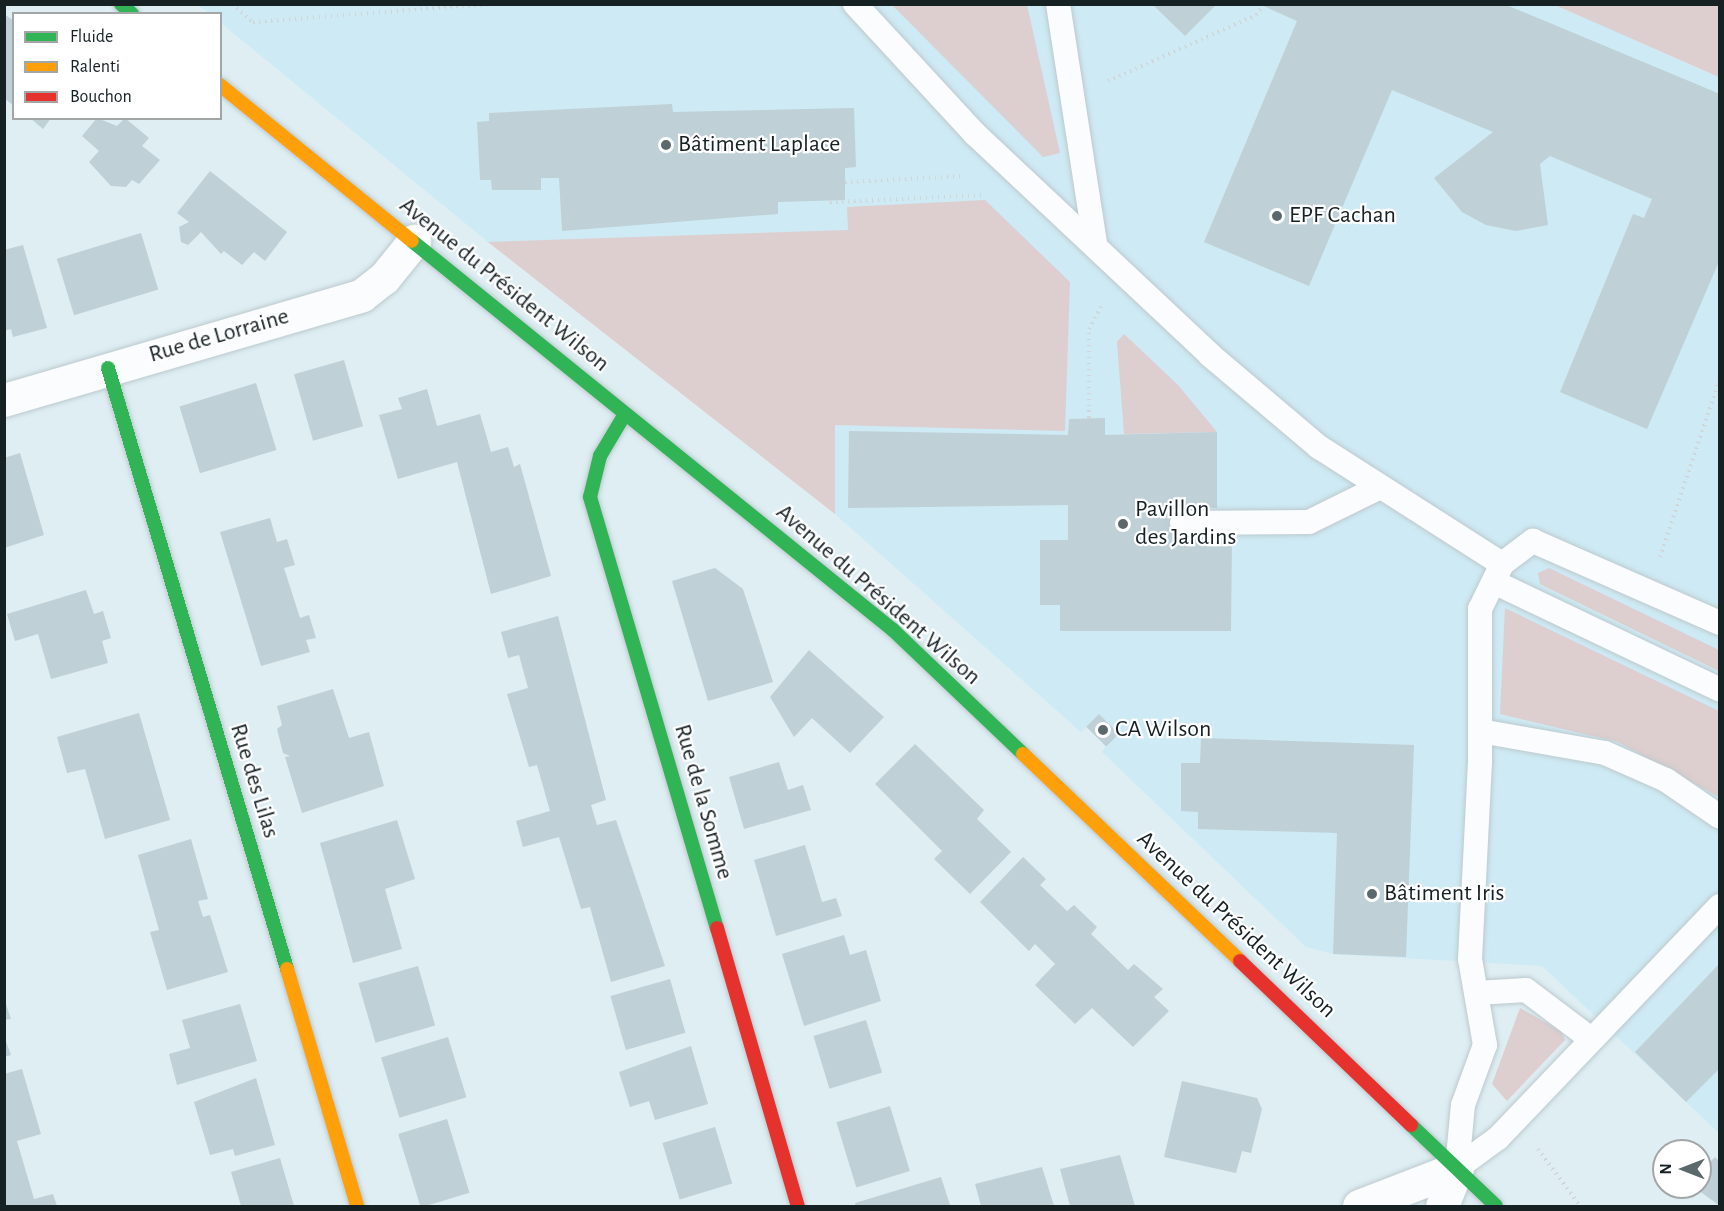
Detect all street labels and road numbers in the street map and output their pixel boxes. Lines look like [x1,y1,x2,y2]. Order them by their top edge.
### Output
street label: Avenue du Président Wilson [393,191,615,379]
street label: Rue de Lorraine [146,302,292,370]
street label: Avenue du Président Wilson [770,498,986,692]
street label: Rue des Lilas [223,720,285,842]
street label: Rue de la Somme [667,721,739,883]
street label: Avenue du Président Wilson [1131,825,1341,1025]

